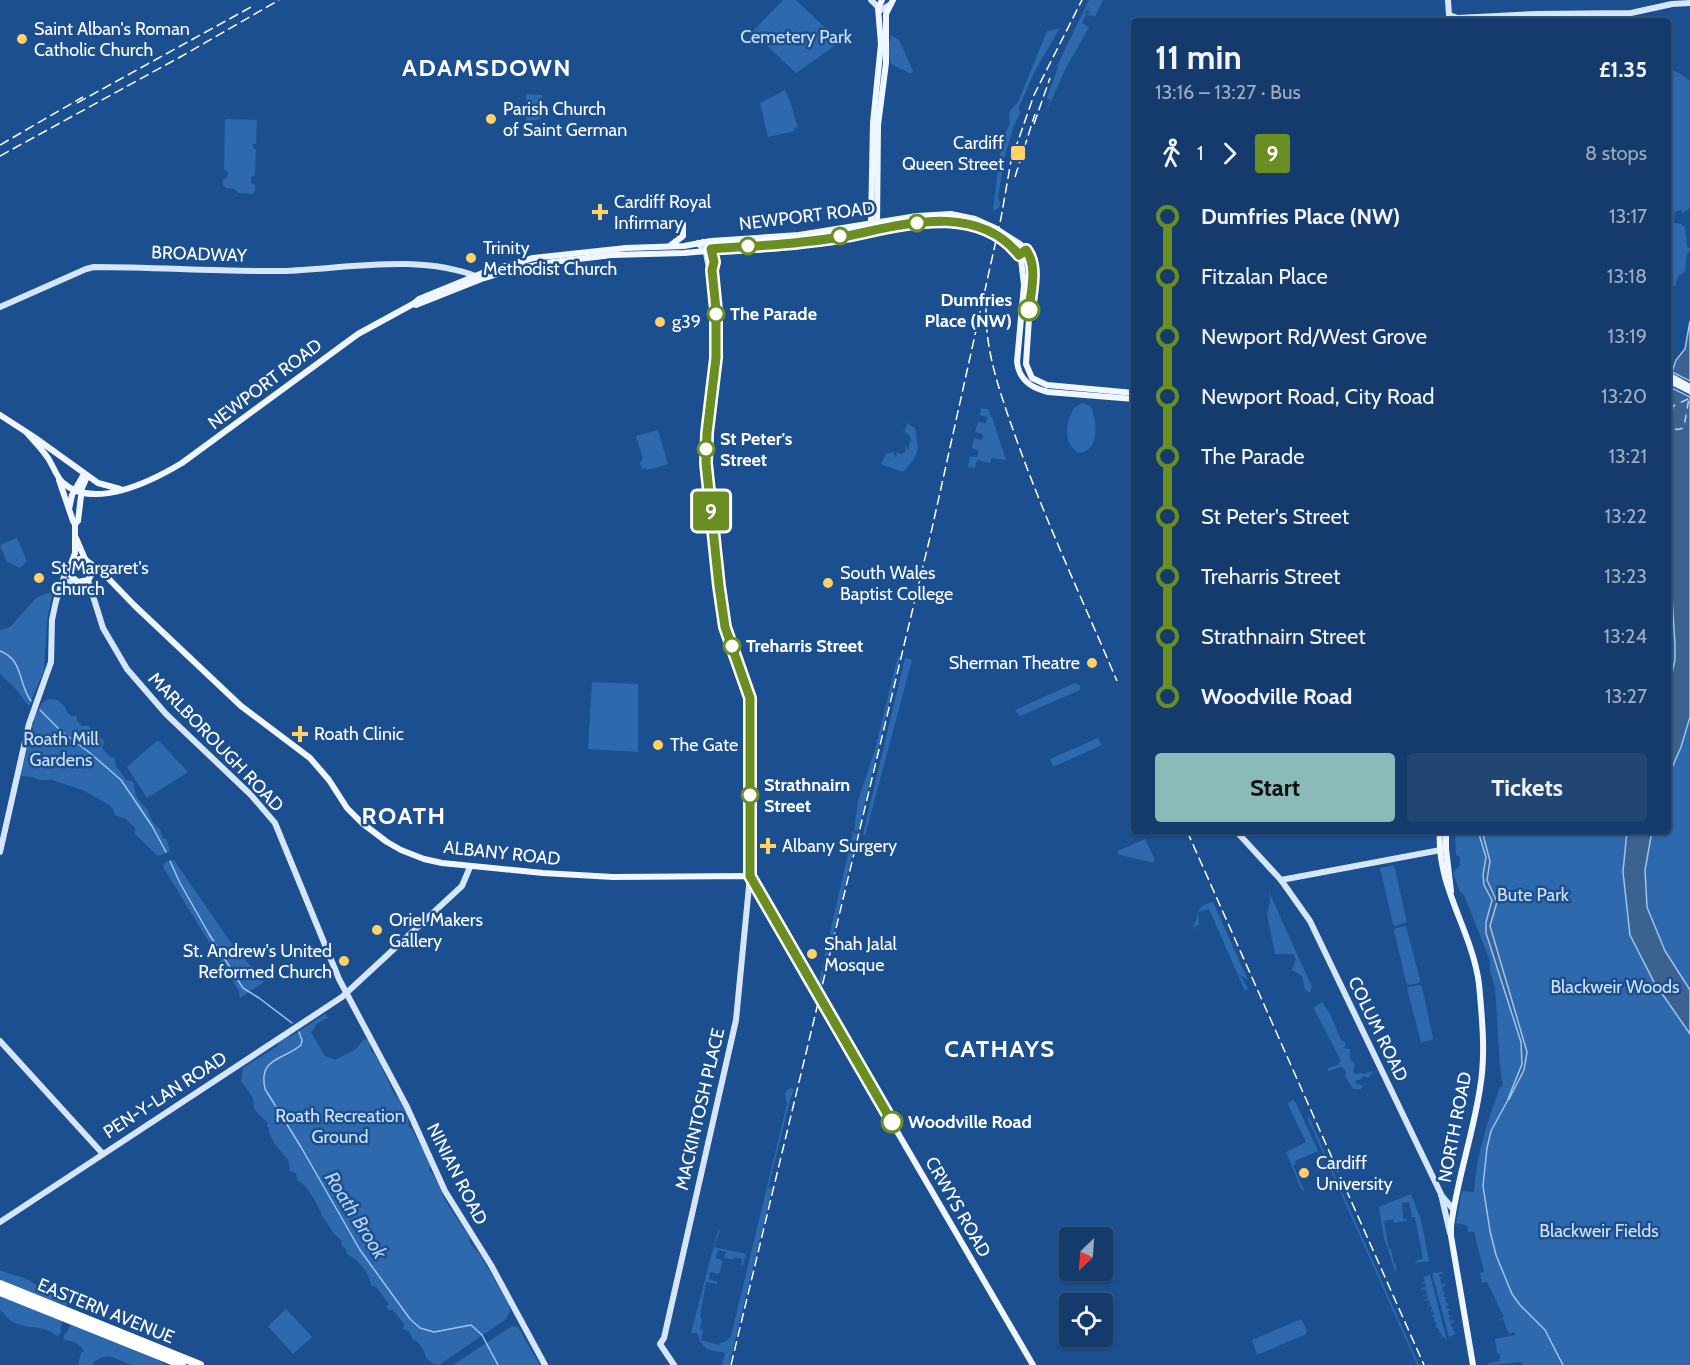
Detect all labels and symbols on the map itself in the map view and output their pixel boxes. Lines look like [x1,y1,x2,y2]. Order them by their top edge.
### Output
place label: Saint Alban's Roman Catholic Church [34,18,190,61]
park label: Cemetery Park [740,26,853,48]
marker: Saint Alban's Roman Catholic Church [15,32,29,46]
district label: ADAMSDOWN [402,53,572,82]
place label: Parish Church of Saint German [503,98,627,141]
marker: Parish Church of Saint German [484,112,498,126]
place label: Cardiff Queen Street [902,132,1004,175]
marker: Cardiff Queen Street [1009,144,1027,162]
place label: Cardiff Royal Infirmary [614,191,712,234]
street label: NEWPORT ROAD [738,197,876,235]
marker: Cardiff Royal Infirmary [591,203,609,221]
unlabelled marker [908,214,926,232]
unlabelled marker [831,227,849,245]
place label: Trinity Methodist Church [483,237,617,280]
unlabelled marker [739,237,757,255]
street label: BROADWAY [151,241,248,267]
marker: Trinity Methodist Church [464,251,478,265]
place label: Dumfries Place (NW) [925,289,1012,332]
marker: Dumfries Place (NW) [1018,299,1040,321]
place label: The Parade [730,303,817,325]
marker: The Parade [707,305,725,323]
place label: g39 [672,311,701,333]
marker: g39 [653,315,667,329]
street label: NEWPORT ROAD [204,334,326,434]
place label: St Peter's Street [720,428,793,471]
marker: St Peter's Street [697,440,715,458]
line badge: 9 [692,492,730,530]
place label: St Margaret's Church [51,557,149,600]
place label: South Wales Baptist College [840,562,953,605]
marker: St Margaret's Church [32,571,46,585]
marker: South Wales Baptist College [821,576,835,590]
place label: Treharris Street [746,635,863,657]
marker: Treharris Street [723,637,741,655]
place label: Sherman Theatre [949,652,1080,674]
marker: Sherman Theatre [1085,656,1099,670]
street label: MARLBOROUGH ROAD [144,668,288,816]
place label: Roath Clinic [314,723,404,745]
marker: Roath Clinic [291,725,309,743]
park label: Roath Mill Gardens [23,728,99,771]
place label: The Gate [670,734,738,756]
marker: The Gate [651,738,665,752]
place label: Strathnairn Street [764,774,850,817]
marker: Strathnairn Street [741,786,759,804]
district label: ROATH [361,801,447,830]
place label: Albany Surgery [782,835,897,857]
street label: ALBANY ROAD [442,836,562,870]
marker: Albany Surgery [759,837,777,855]
park label: Bute Park [1497,884,1570,906]
place label: Oriel Makers Gallery [389,909,483,952]
marker: Oriel Makers Gallery [370,923,384,937]
place label: Shah Jalal Mosque [824,933,898,976]
place label: St. Andrew's United Reformed Church [183,940,332,983]
marker: Shah Jalal Mosque [805,947,819,961]
marker: St. Andrew's United Reformed Church [337,954,351,968]
street label: COLUM ROAD [1343,973,1413,1085]
park label: Blackweir Woods [1550,976,1680,998]
street label: MACKINTOSH PLACE [671,1026,729,1192]
district label: CATHAYS [944,1034,1056,1063]
street label: PEN-Y-LAN ROAD [99,1047,231,1143]
street label: NORTH ROAD [1433,1070,1477,1184]
park label: Roath Recreation Ground [275,1105,405,1148]
marker: Woodville Road [881,1111,903,1133]
place label: Woodville Road [908,1111,1032,1133]
street label: NINIAN ROAD [422,1120,492,1228]
place label: Cardiff University [1316,1152,1393,1195]
street label: CRWYS ROAD [920,1153,996,1261]
marker: Cardiff University [1297,1166,1311,1180]
water label: Roath Brook [320,1167,393,1264]
park label: Blackweir Fields [1539,1220,1659,1242]
north arrow [1059,1227,1113,1281]
street label: EASTERN AVENUE [34,1274,178,1348]

